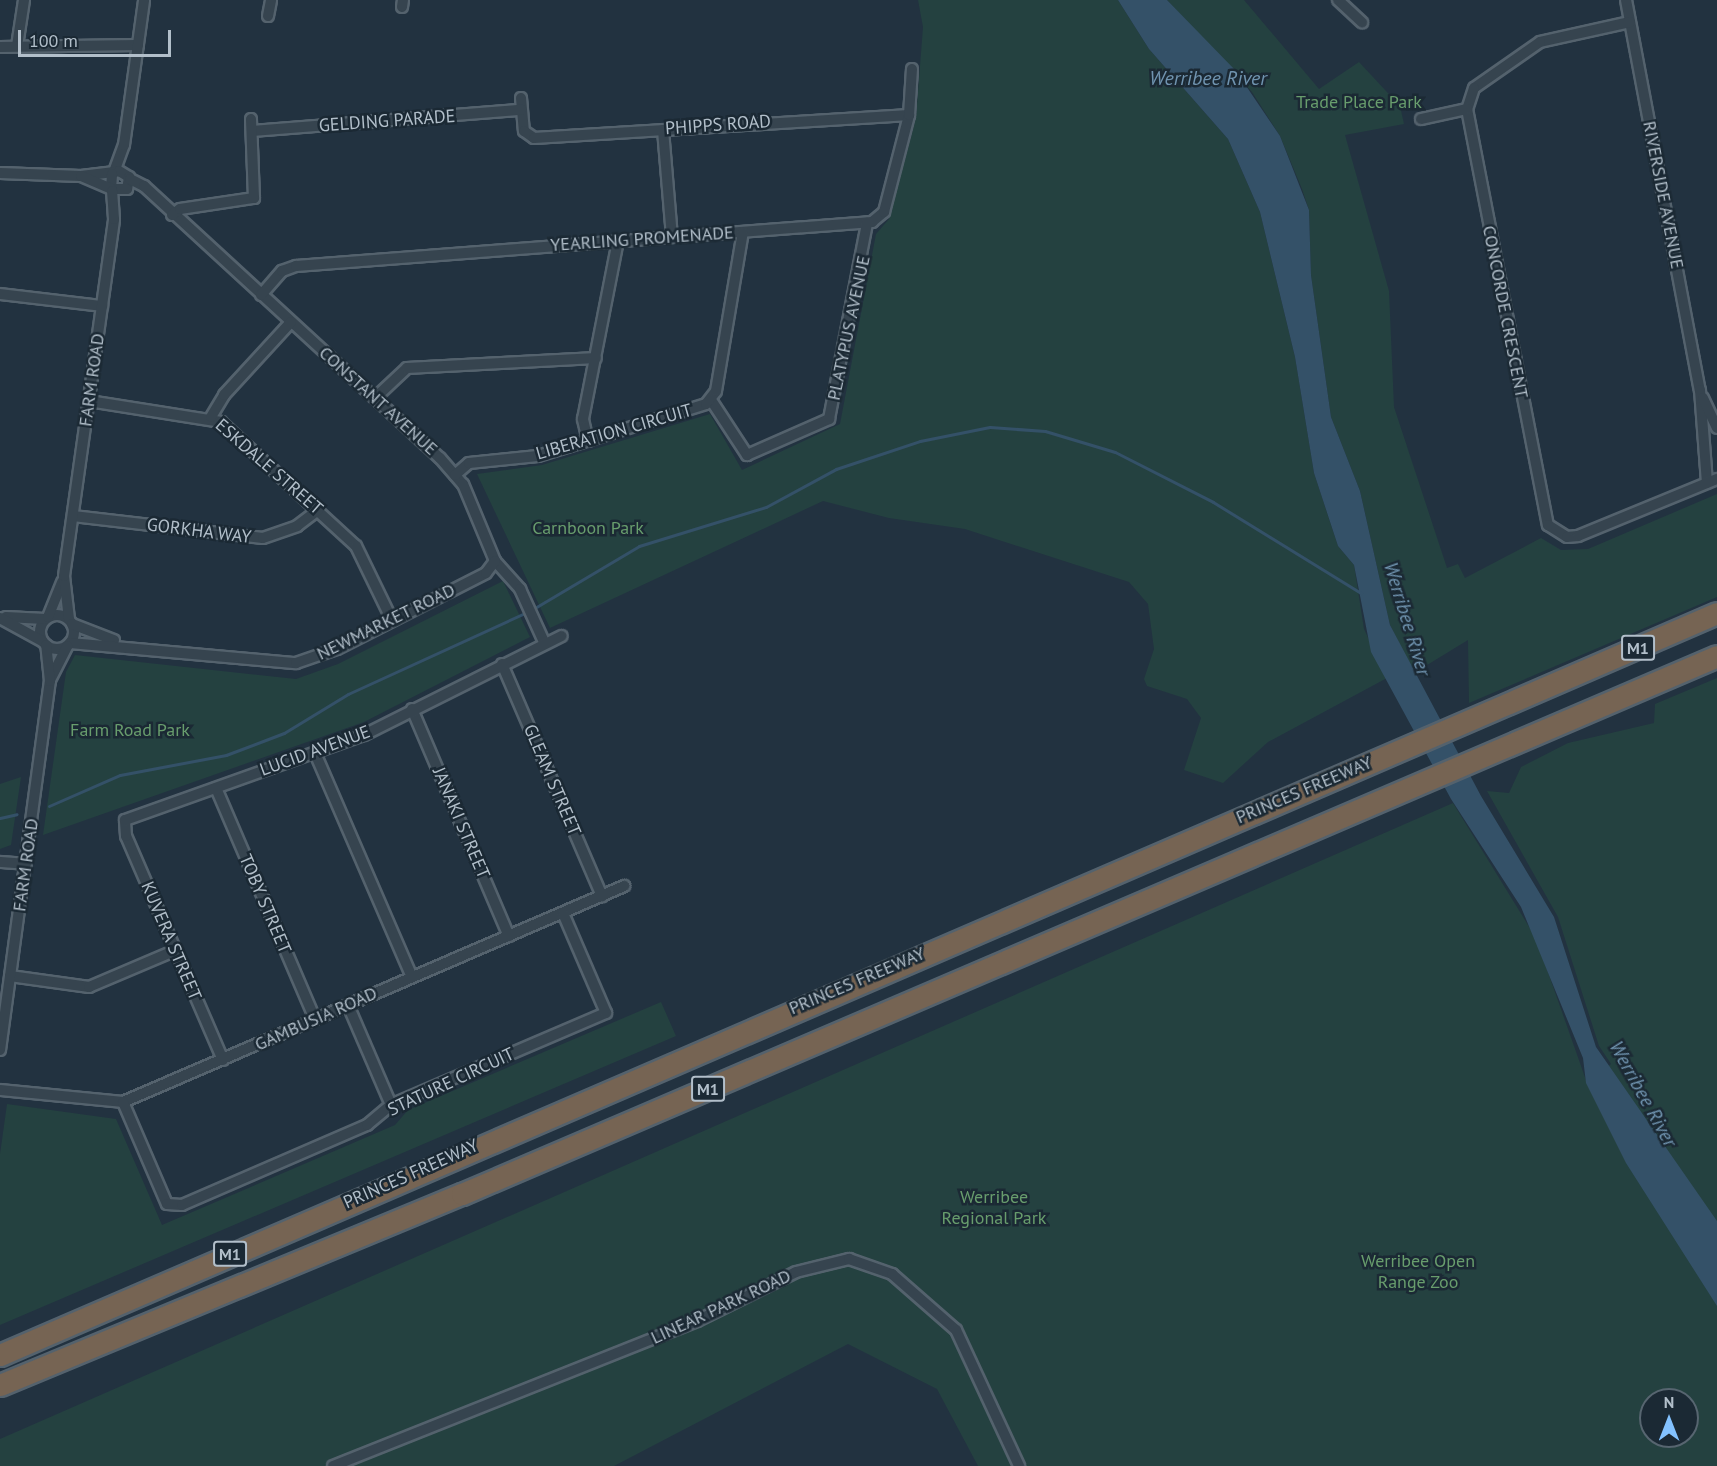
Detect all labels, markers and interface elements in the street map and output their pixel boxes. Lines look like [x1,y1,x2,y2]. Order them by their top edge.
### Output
scale bar [21,18,174,56]
text: 100 m [29,29,78,52]
water label: Werribee River [1149,66,1267,90]
park label: Trade Place Park [1296,91,1422,113]
street label: GELDING PARADE [318,105,456,137]
street label: PHIPPS ROAD [664,111,772,139]
street label: RIVERSIDE AVENUE [1638,119,1688,271]
street label: YEARLING PROMENADE [550,222,734,256]
street label: CONCORDE CRESCENT [1478,224,1532,400]
street label: PLATYPUS AVENUE [823,253,875,403]
street label: FARM ROAD [75,332,109,428]
street label: CONSTANT AVENUE [314,342,442,460]
street label: LIBERATION CIRCUIT [533,399,695,465]
street label: ESKDALE STREET [211,414,327,520]
street label: GORKHA WAY [145,514,253,548]
park label: Carnboon Park [532,517,644,539]
water label: Werribee River [1378,559,1436,679]
street label: NEWMARKET ROAD [313,579,459,665]
road number: M1 [1620,635,1656,661]
park label: Farm Road Park [70,719,190,741]
street label: LUCID AVENUE [257,721,373,781]
street label: GLEAM STREET [519,721,585,839]
street label: PRINCES FREEWAY [1233,752,1375,828]
street label: JANAKI STREET [428,764,494,882]
street label: FARM ROAD [9,817,43,913]
street label: TOBY STREET [234,851,296,957]
street label: KUVERA STREET [136,878,206,1004]
street label: PRINCES FREEWAY [786,943,928,1019]
street label: GAMBUSIA ROAD [251,982,381,1056]
water label: Werribee River [1604,1037,1682,1151]
street label: STATURE CIRCUIT [384,1043,518,1121]
road number: M1 [690,1076,726,1102]
street label: PRINCES FREEWAY [340,1135,482,1213]
park label: Werribee Regional Park [942,1187,1046,1230]
road number: M1 [212,1241,248,1267]
park label: Werribee Open Range Zoo [1361,1251,1475,1294]
street label: LINEAR PARK ROAD [647,1265,795,1349]
north arrow [1639,1388,1699,1448]
text: N [1664,1392,1674,1412]

